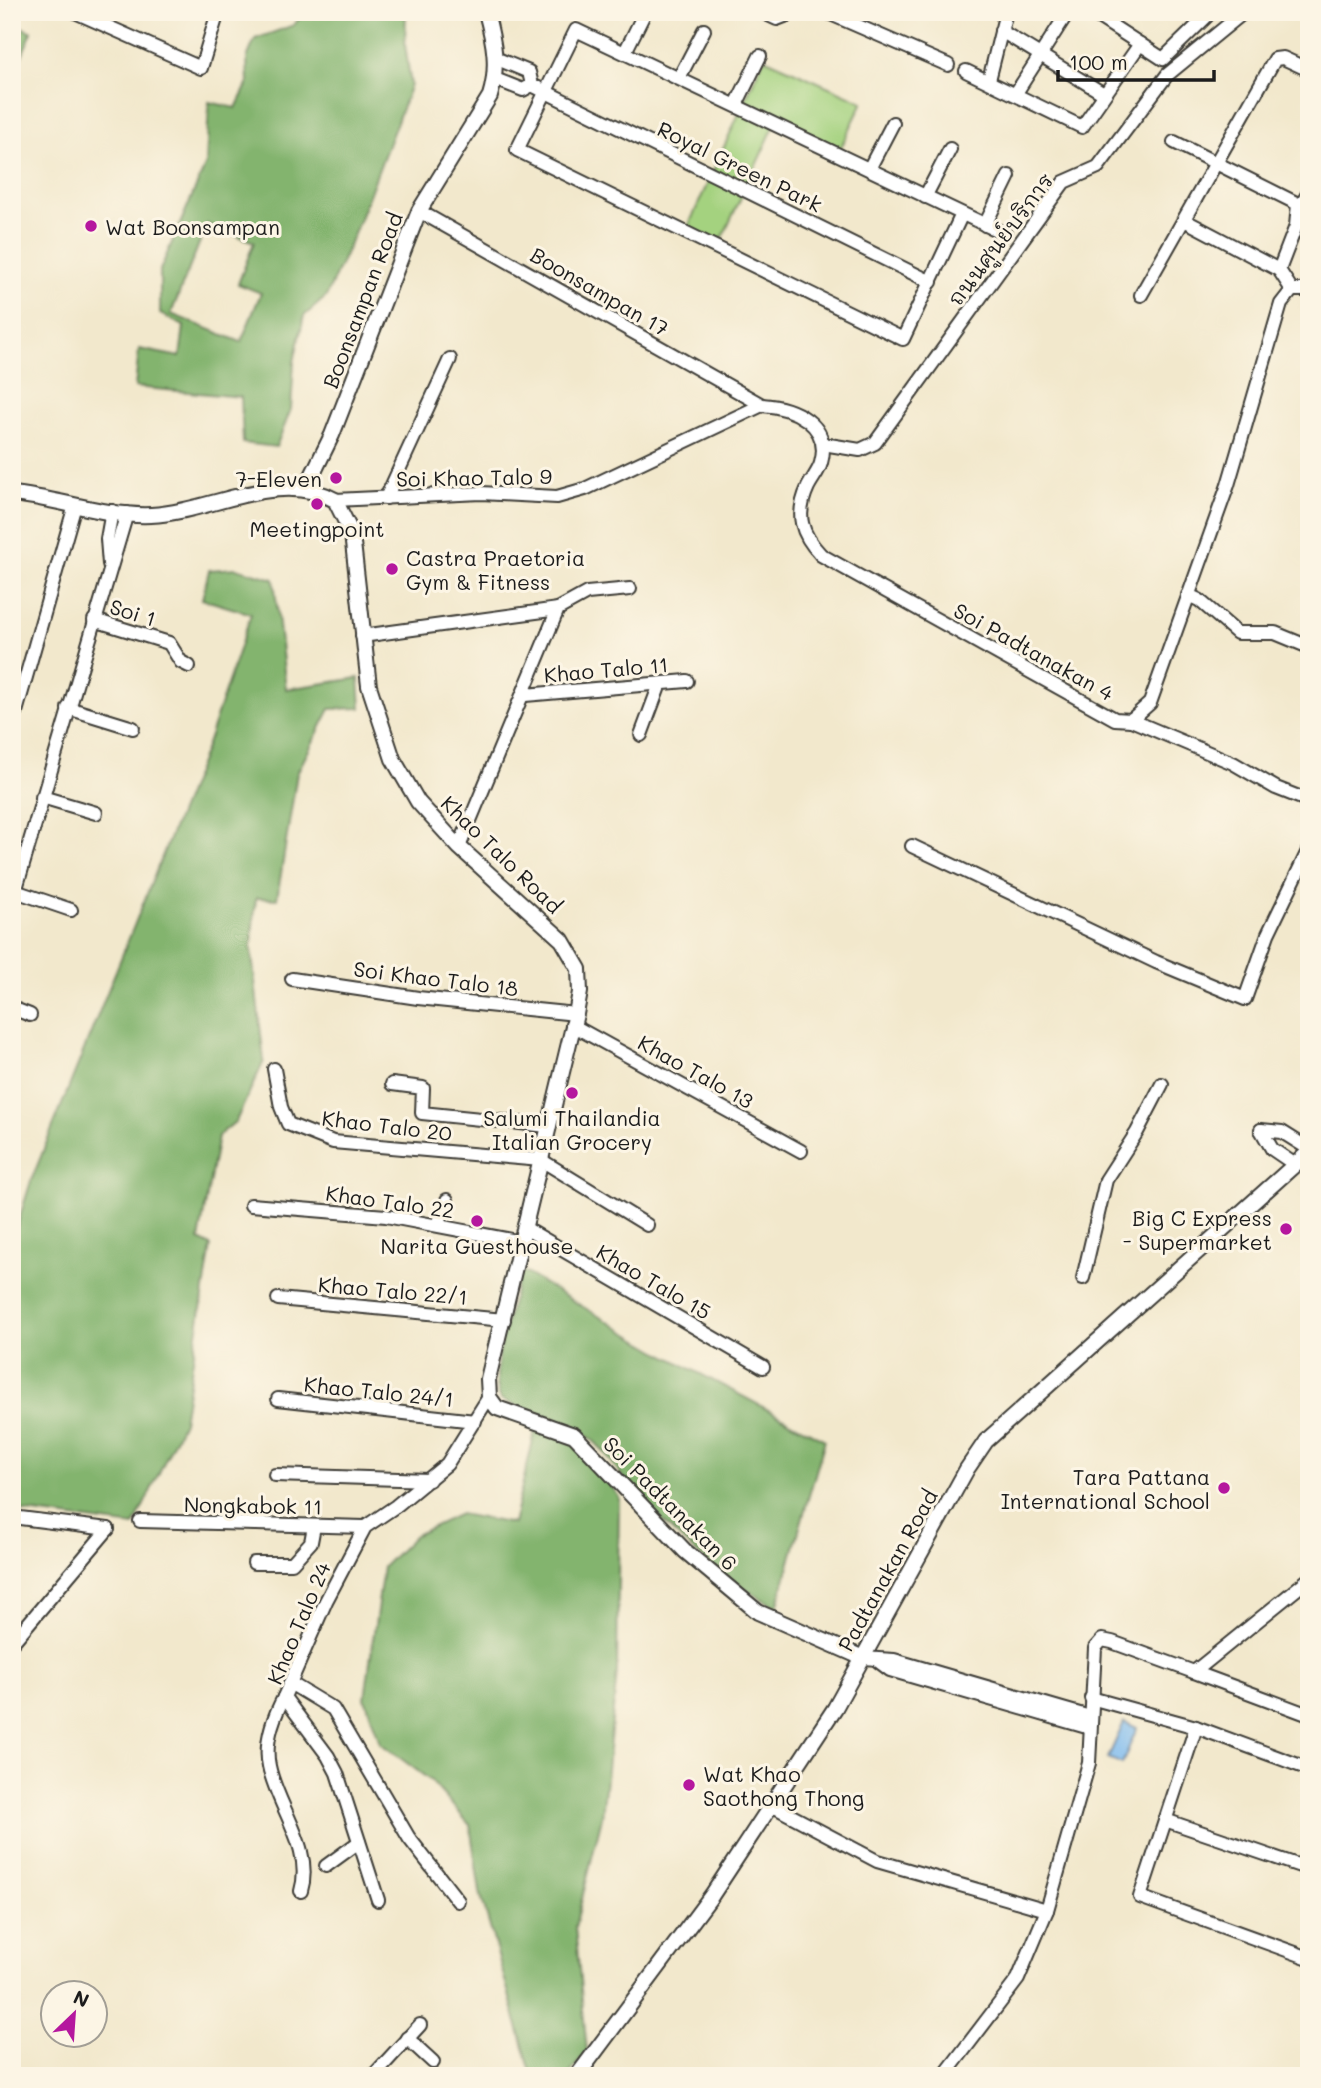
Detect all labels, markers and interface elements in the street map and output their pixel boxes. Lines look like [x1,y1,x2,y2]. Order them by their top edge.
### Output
scale bar [1058,38,1214,82]
text: 100 m [1069,48,1128,75]
street label: Royal Green Park [653,114,827,218]
street label: ถนนศูนย์บริการ [941,167,1063,314]
street label: Boonsampan Road [316,208,408,392]
place label: Wat Boonsampan [105,213,280,240]
marker: Wat Boonsampan [83,218,99,234]
street label: Boonsampan 17 [526,241,674,341]
street label: Soi Khao Talo 9 [396,462,552,492]
place label: 7-Eleven [235,465,322,492]
marker: 7-Eleven [328,470,344,486]
marker: Meetingpoint [309,496,325,512]
place label: Meetingpoint [250,515,384,542]
place label: Castra Praetoria Gym & Fitness [406,544,585,595]
marker: Castra Praetoria Gym & Fitness [384,561,400,577]
street label: Soi 1 [107,592,159,632]
street label: Soi Padtanakan 4 [949,596,1119,706]
street label: Khao Talo 11 [543,650,669,688]
street label: Khao Talo Road [436,789,568,919]
street label: Soi Khao Talo 18 [352,955,520,1001]
street label: Khao Talo 13 [634,1028,758,1114]
marker: Salumi Thailandia Italian Grocery [564,1085,580,1101]
street label: Khao Talo 20 [320,1104,454,1146]
place label: Salumi Thailandia Italian Grocery [483,1104,661,1155]
street label: Khao Talo 22 [324,1179,456,1223]
place label: Big C Express - Supermarket [1123,1204,1272,1255]
marker: Narita Guesthouse [469,1213,485,1229]
marker: Big C Express - Supermarket [1278,1221,1294,1237]
place label: Narita Guesthouse [380,1232,574,1259]
street label: Khao Talo 15 [592,1237,716,1325]
street label: Khao Talo 22/1 [317,1270,469,1310]
street label: Khao Talo 24/1 [303,1370,455,1412]
street label: Soi Padtanakan 6 [598,1430,744,1576]
place label: Tara Pattana International School [1001,1463,1210,1514]
marker: Tara Pattana International School [1216,1480,1232,1496]
street label: Padtanakan Road [831,1484,943,1656]
street label: Nongkabok 11 [184,1490,322,1520]
street label: Khao Talo 24 [260,1557,336,1688]
place label: Wat Khao Saothong Thong [703,1760,864,1811]
marker: Wat Khao Saothong Thong [681,1777,697,1793]
north arrow [38,1980,108,2050]
text: N [70,1984,93,2013]

